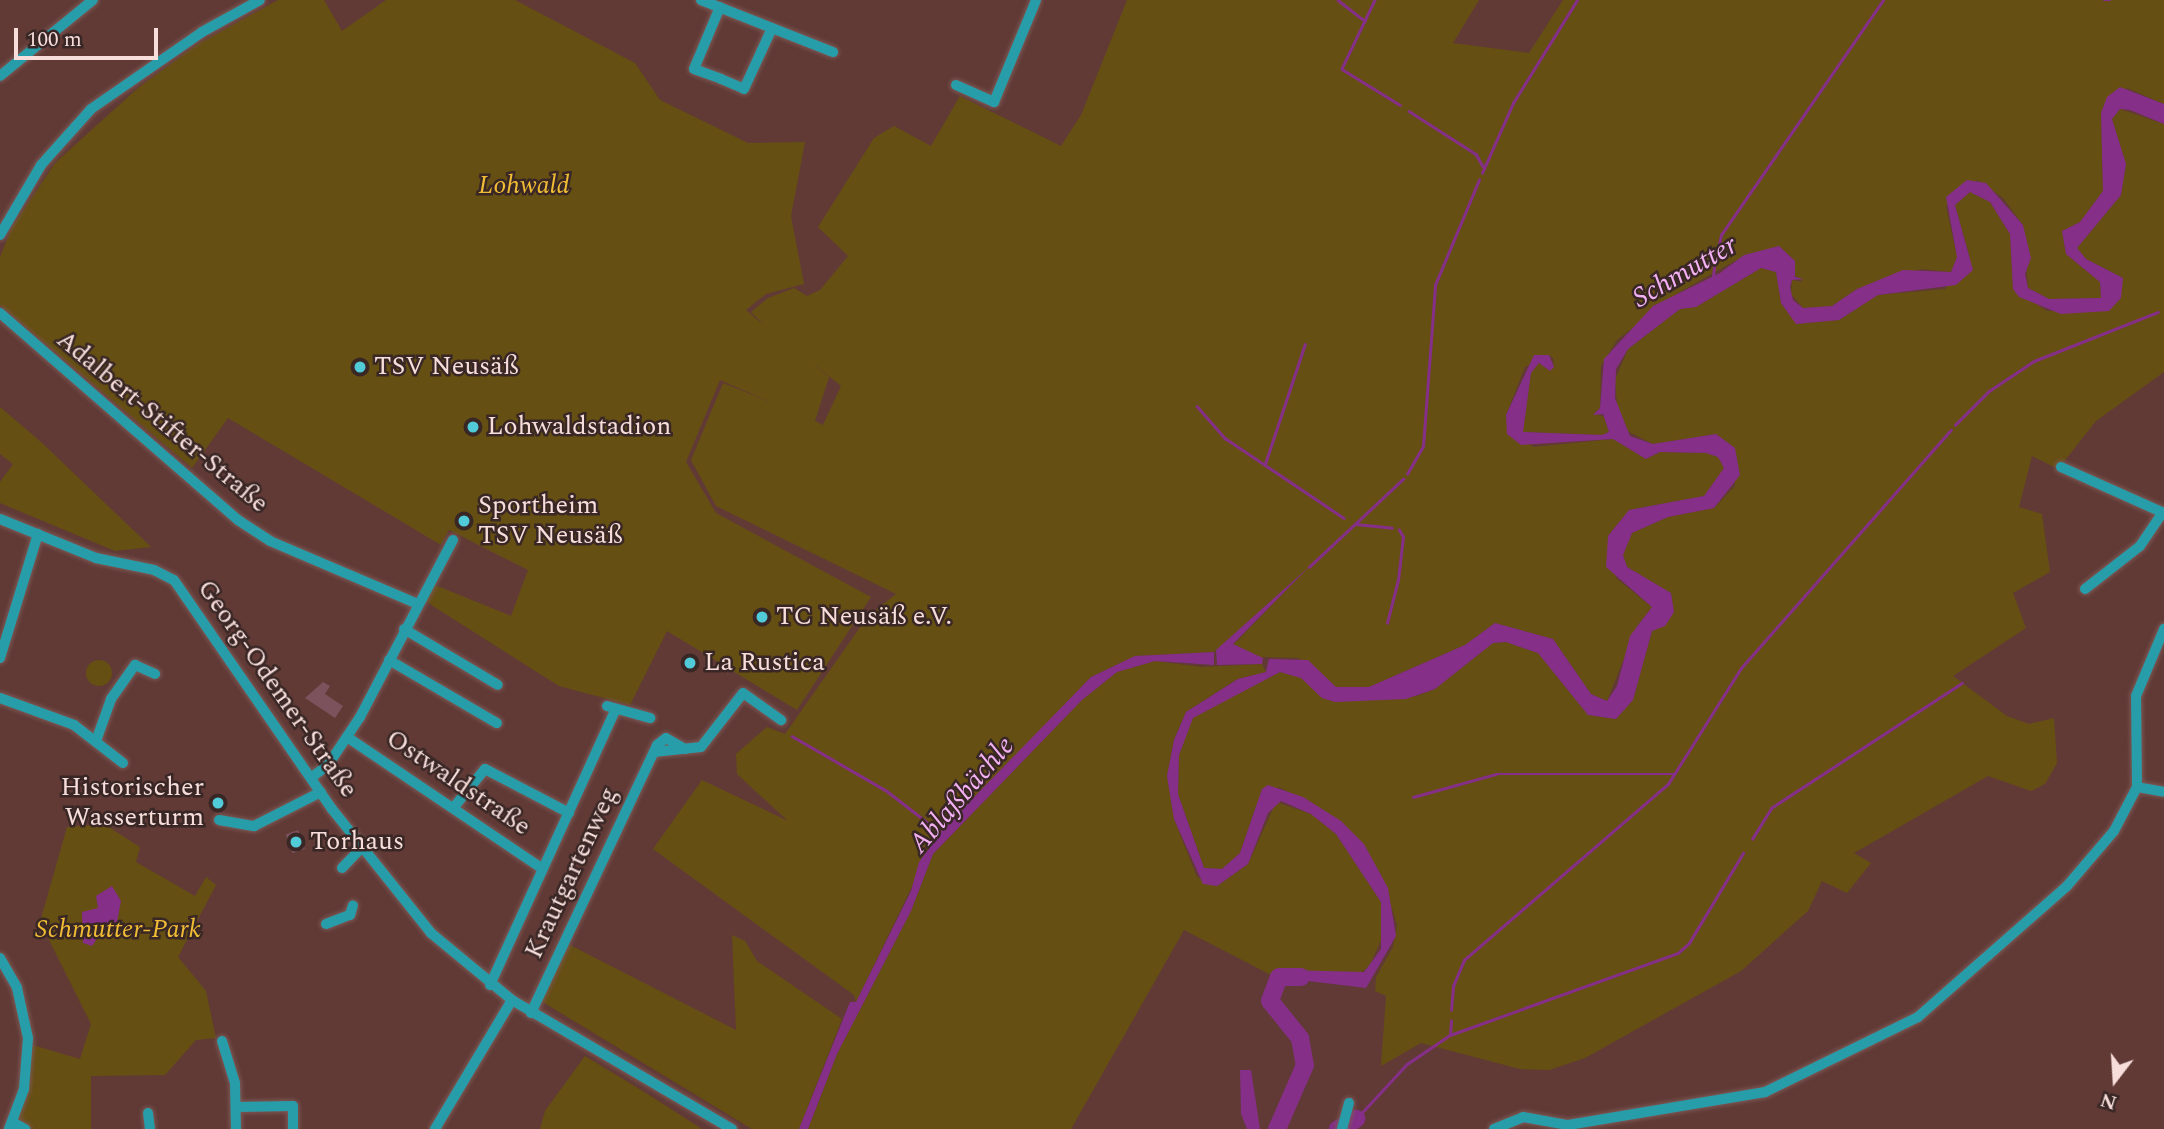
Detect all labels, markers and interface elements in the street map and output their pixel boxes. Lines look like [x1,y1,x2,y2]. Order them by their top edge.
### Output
scale bar [18,14,161,58]
text: 100 m [27,24,82,56]
park label: Lohwald [478,170,570,202]
water label: Schmutter [1627,229,1743,315]
street label: Adalbert-Stifter-Straße [50,324,274,520]
place label: TSV Neusäß [374,351,518,383]
marker: TSV Neusäß [352,359,368,375]
place label: Lohwaldstadion [487,411,671,443]
marker: Lohwaldstadion [465,419,481,435]
place label: Sportheim TSV Neusäß [478,490,622,552]
marker: Sportheim TSV Neusäß [456,513,472,529]
street label: Georg-Odemer-Straße [190,574,364,804]
place label: TC Neusäß e.V. [776,601,952,633]
marker: TC Neusäß e.V. [754,609,770,625]
place label: La Rustica [704,647,825,679]
marker: La Rustica [682,655,698,671]
street label: Ostwaldstraße [380,723,536,843]
water label: Ablaßbächle [902,730,1022,860]
place label: Historischer Wasserturm [60,772,204,834]
street label: Krautgartenweg [519,782,625,964]
marker: Historischer Wasserturm [210,795,226,811]
place label: Torhaus [310,826,404,858]
marker: Torhaus [288,834,304,850]
park label: Schmutter-Park [35,914,201,946]
north arrow [2080,1045,2150,1115]
text: N [2097,1084,2120,1117]

